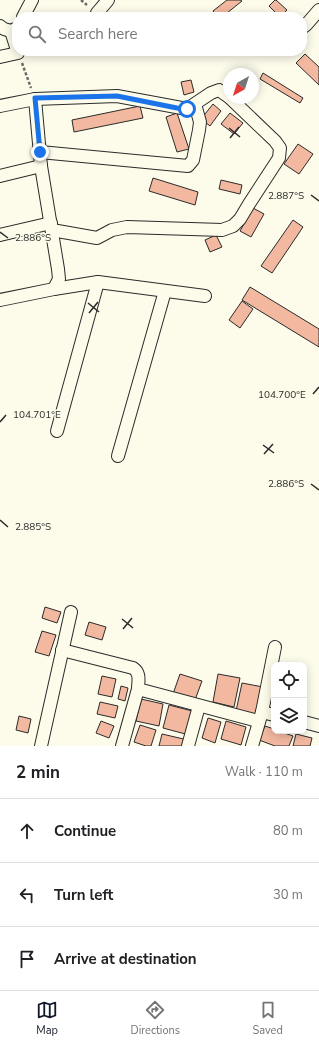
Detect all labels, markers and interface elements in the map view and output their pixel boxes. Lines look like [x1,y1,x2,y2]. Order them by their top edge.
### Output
search box [12,12,307,56]
icon: search [26,23,48,45]
text: Search here [58,24,138,44]
north arrow [223,68,259,104]
route start [178,100,196,118]
route end [31,143,49,161]
text: 2.887°S [268,189,304,203]
text: 2.886°S [15,231,51,245]
text: 104.700°E [258,388,306,402]
text: 104.701°E [13,408,61,422]
text: 2.886°S [268,477,304,491]
text: 2.885°S [15,520,51,534]
map controls [271,662,307,734]
button: locate [271,662,307,698]
button: layers [271,698,307,734]
text: 2 min [16,761,60,784]
text: Walk · 110 m [225,763,303,781]
icon: ahead [16,820,38,842]
text: Continue [54,821,116,841]
text: 80 m [273,822,303,840]
icon: left [16,884,38,906]
text: Turn left [54,885,113,905]
text: 30 m [273,886,303,904]
icon: arrive [16,948,38,970]
text: Arrive at destination [54,949,197,969]
tab: Map [36,999,58,1038]
tab: Directions [130,999,180,1038]
tab: Saved [252,999,283,1038]

